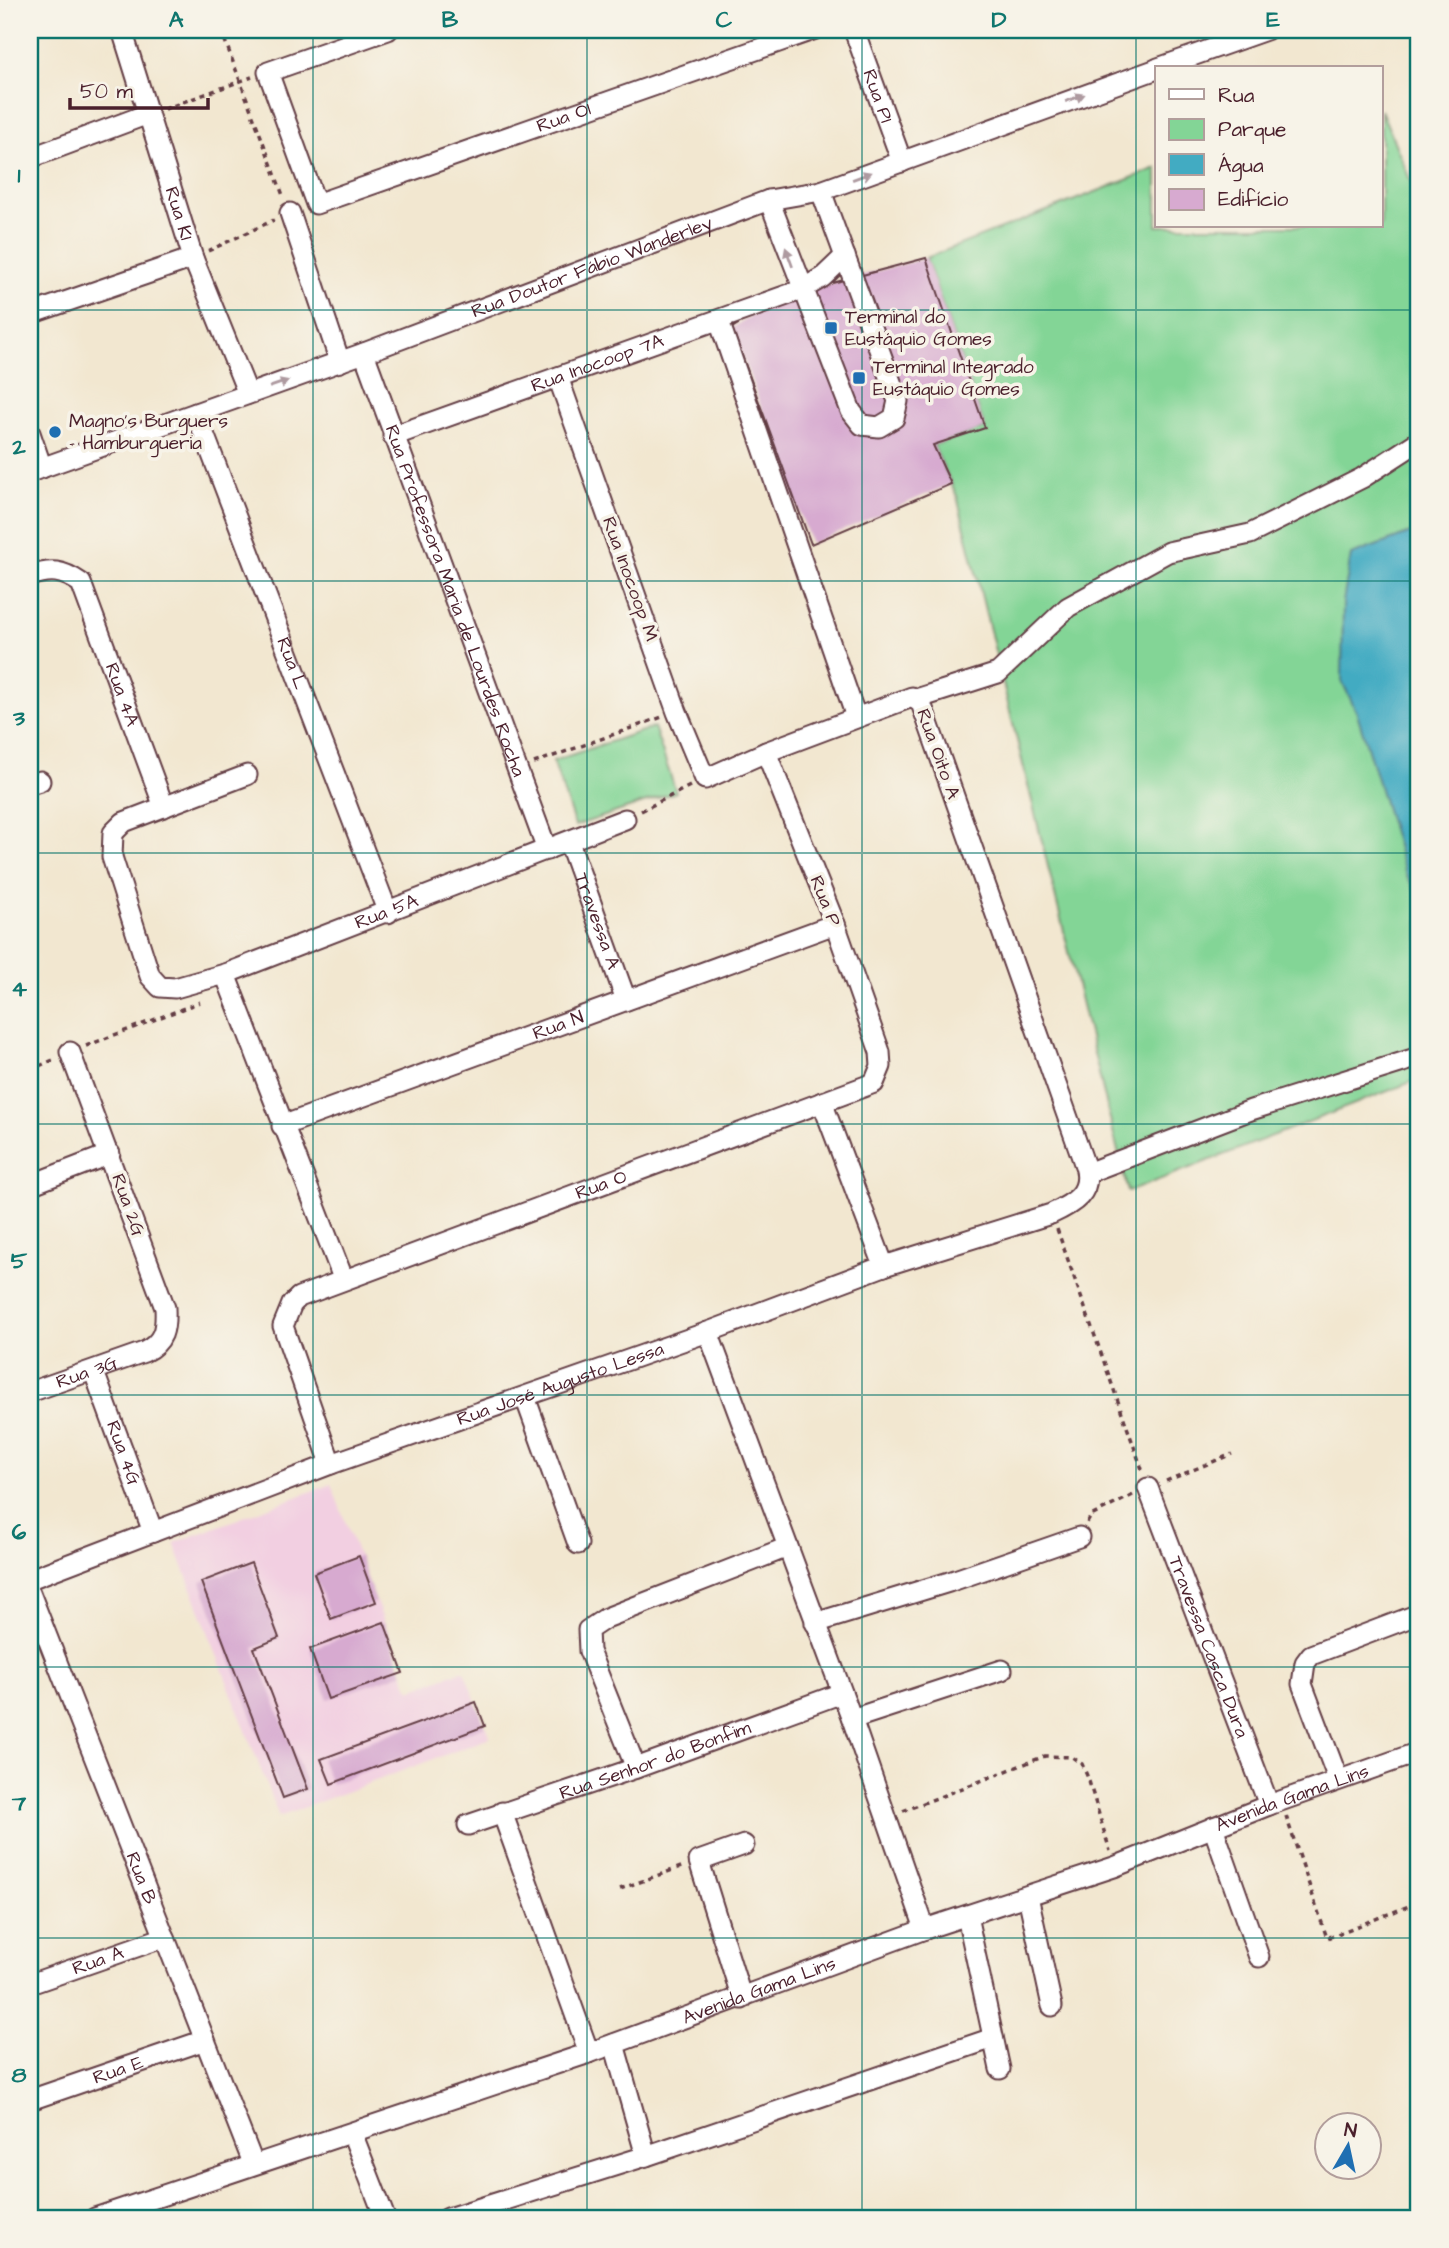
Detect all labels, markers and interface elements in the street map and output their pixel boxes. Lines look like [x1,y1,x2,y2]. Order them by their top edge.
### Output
text: A [169,4,184,36]
text: B [442,4,459,36]
text: C [716,4,733,36]
text: D [992,4,1007,36]
text: E [1266,4,1280,36]
street label: Rua P1 [856,65,900,127]
scale bar [70,66,208,110]
legend [1155,66,1382,228]
text: 50 m [80,77,134,106]
text: Rua [1218,81,1255,110]
one-way arrow [1065,93,1086,104]
street label: Rua O1 [533,95,595,139]
text: Parque [1218,115,1286,144]
text: Água [1218,151,1264,182]
text: 1 [18,159,21,191]
one-way arrow [851,171,872,182]
street label: Rua K1 [158,183,200,244]
text: Edifício [1218,185,1288,214]
street label: Rua Doutor Fábio Wanderley [467,209,717,325]
one-way arrow [783,246,794,267]
place label: Terminal do Eustáquio Gomes [845,304,992,353]
marker: Terminal do Eustáquio Gomes [823,320,839,336]
street label: Rua Inocoop 7A [527,327,667,399]
place label: Terminal Integrado Eustáquio Gomes [873,354,1034,403]
marker: Terminal Integrado Eustáquio Gomes [851,370,867,386]
one-way arrow [268,378,289,389]
place label: Magno's Burguers - Hamburgueria [69,408,228,458]
street label: Rua Professora Maria de Lourdes Rocha [378,421,532,781]
marker: Magno's Burguers - Hamburgueria [47,424,63,440]
text: 2 [11,431,26,463]
street label: Rua Inocoop M [595,513,665,645]
street label: Rua L [270,633,314,693]
street label: Rua 4A [98,659,146,730]
text: 3 [12,702,25,734]
street label: Rua Oito A [909,705,967,803]
street label: Travessa A [568,869,627,973]
street label: Rua P [803,872,847,930]
street label: Rua 5A [351,887,422,936]
text: 4 [11,973,27,1005]
street label: Rua N [529,1003,587,1047]
street label: Rua O [571,1163,631,1207]
street label: Rua 2G [104,1170,152,1240]
text: 5 [11,1245,28,1277]
street label: Rua José Augusto Lessa [453,1335,668,1432]
street label: Rua 3G [52,1349,121,1395]
street label: Rua 4G [100,1417,148,1489]
text: 6 [12,1516,27,1548]
street label: Travessa Casca Dura [1162,1552,1256,1742]
street label: Rua Senhor do Bonfim [556,1714,755,1807]
street label: Avenida Gama Lins [1211,1757,1373,1839]
text: 7 [11,1787,27,1819]
street label: Rua B [119,1848,164,1908]
street label: Rua A [69,1939,127,1982]
street label: Avenida Gama Lins [678,1950,840,2031]
street label: Rua E [89,2049,147,2091]
text: 8 [12,2059,27,2091]
north arrow [1312,2112,1382,2182]
text: N [1342,2116,1359,2145]

